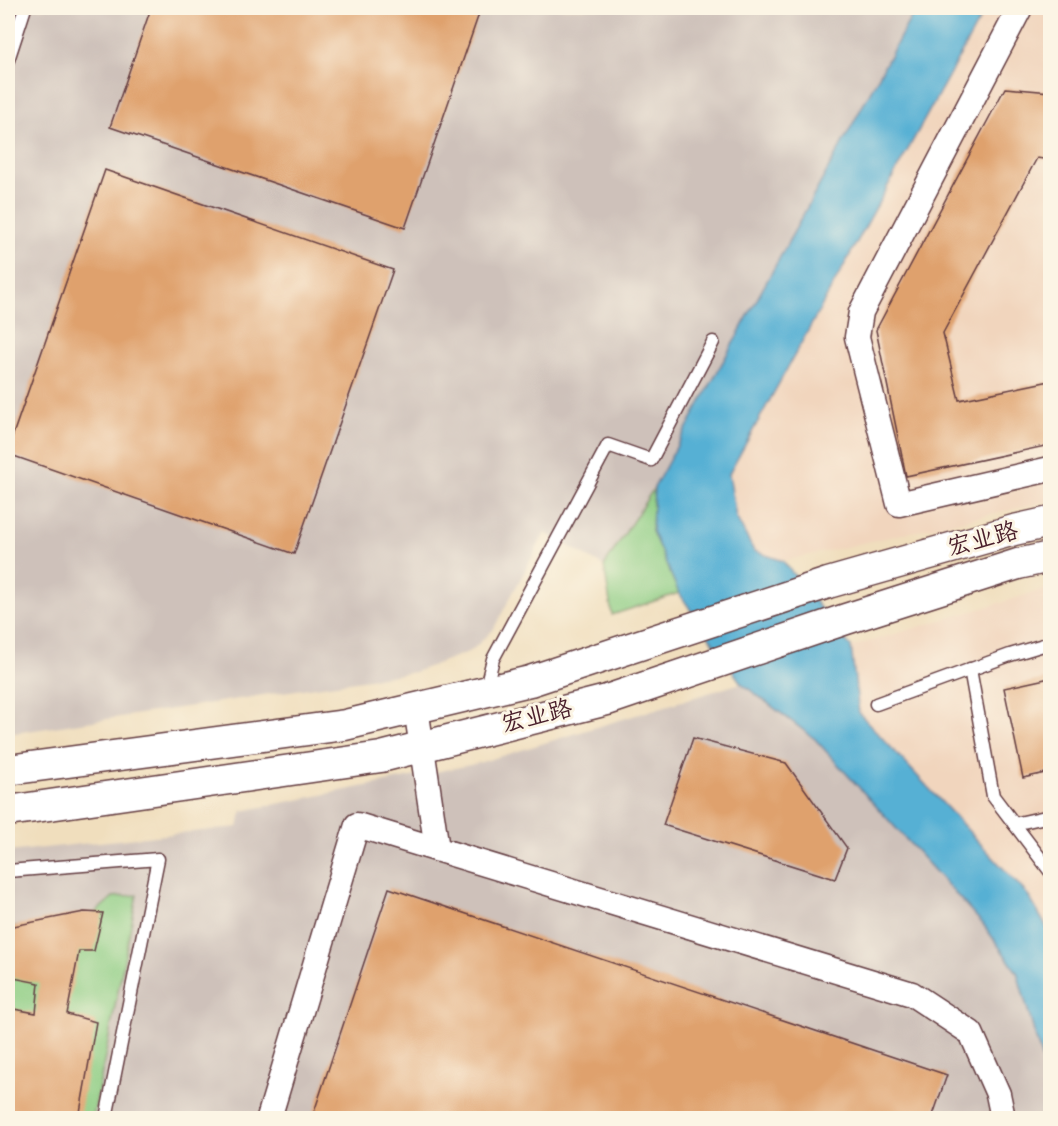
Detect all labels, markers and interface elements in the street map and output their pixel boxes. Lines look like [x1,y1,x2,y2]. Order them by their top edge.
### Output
street label: 宏业路 [944,516,1022,564]
street label: 宏业路 [498,693,576,741]

